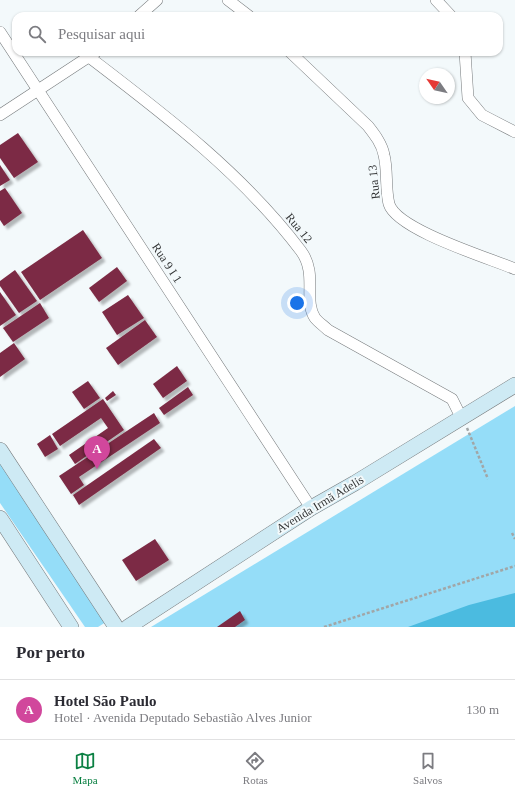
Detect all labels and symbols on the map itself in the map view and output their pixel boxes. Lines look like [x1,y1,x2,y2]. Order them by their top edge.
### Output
north arrow [419,68,455,104]
street label: Rua 13 [365,164,383,200]
street label: Rua 12 [283,210,315,246]
street label: Rua 9 I 1 [149,241,185,285]
your location [287,293,307,313]
pin: A [84,436,110,469]
street label: Avenida Irmã Adelis [274,472,366,536]

